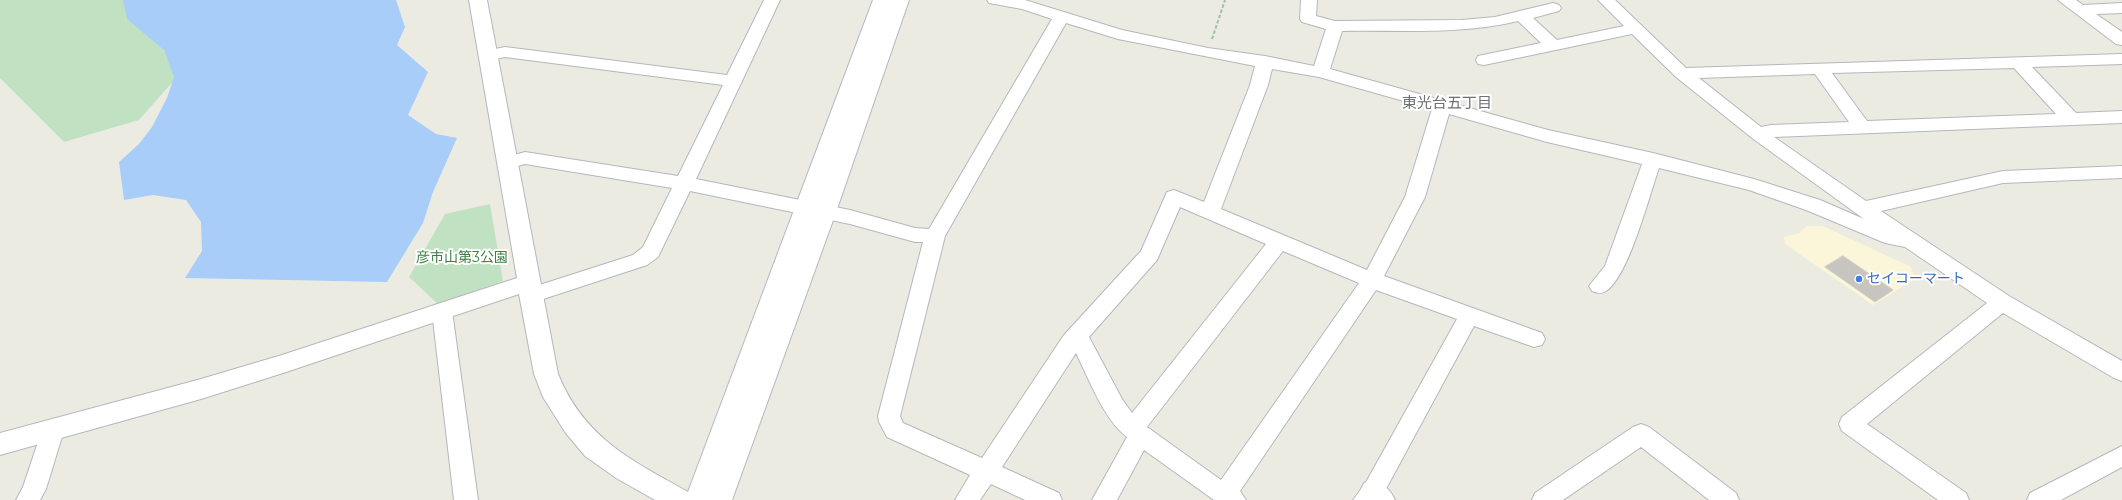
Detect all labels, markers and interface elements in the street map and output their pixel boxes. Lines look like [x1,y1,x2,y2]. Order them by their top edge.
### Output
district label: 東光台五丁目 [1402,95,1492,113]
park label: 彦市山第3公園 [416,250,508,266]
place label: セイコーマート [1867,271,1965,287]
marker: セイコーマート [1854,274,1864,284]

